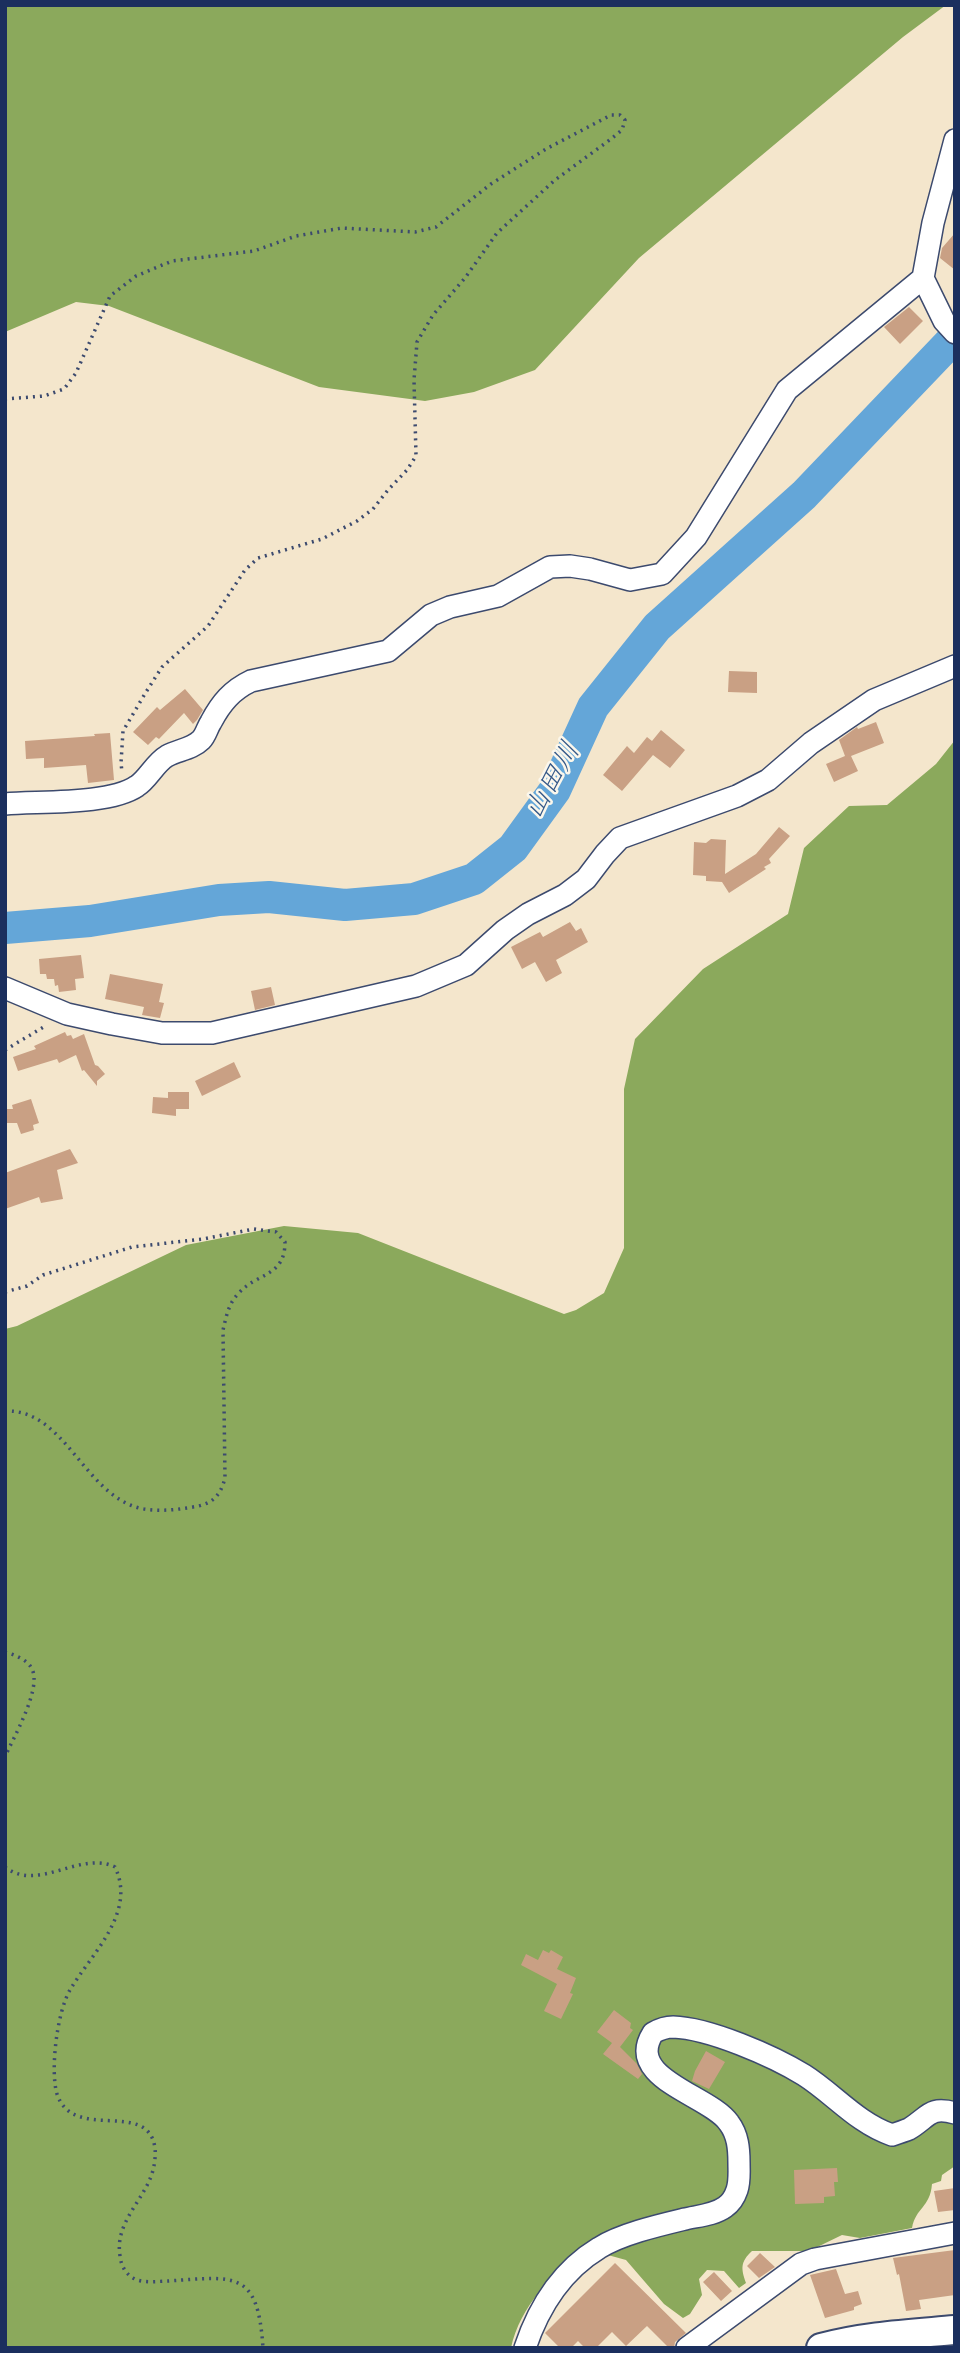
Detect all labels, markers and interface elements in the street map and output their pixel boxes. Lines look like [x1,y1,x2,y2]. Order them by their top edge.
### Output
water label: 山田川 [517,736,589,826]

